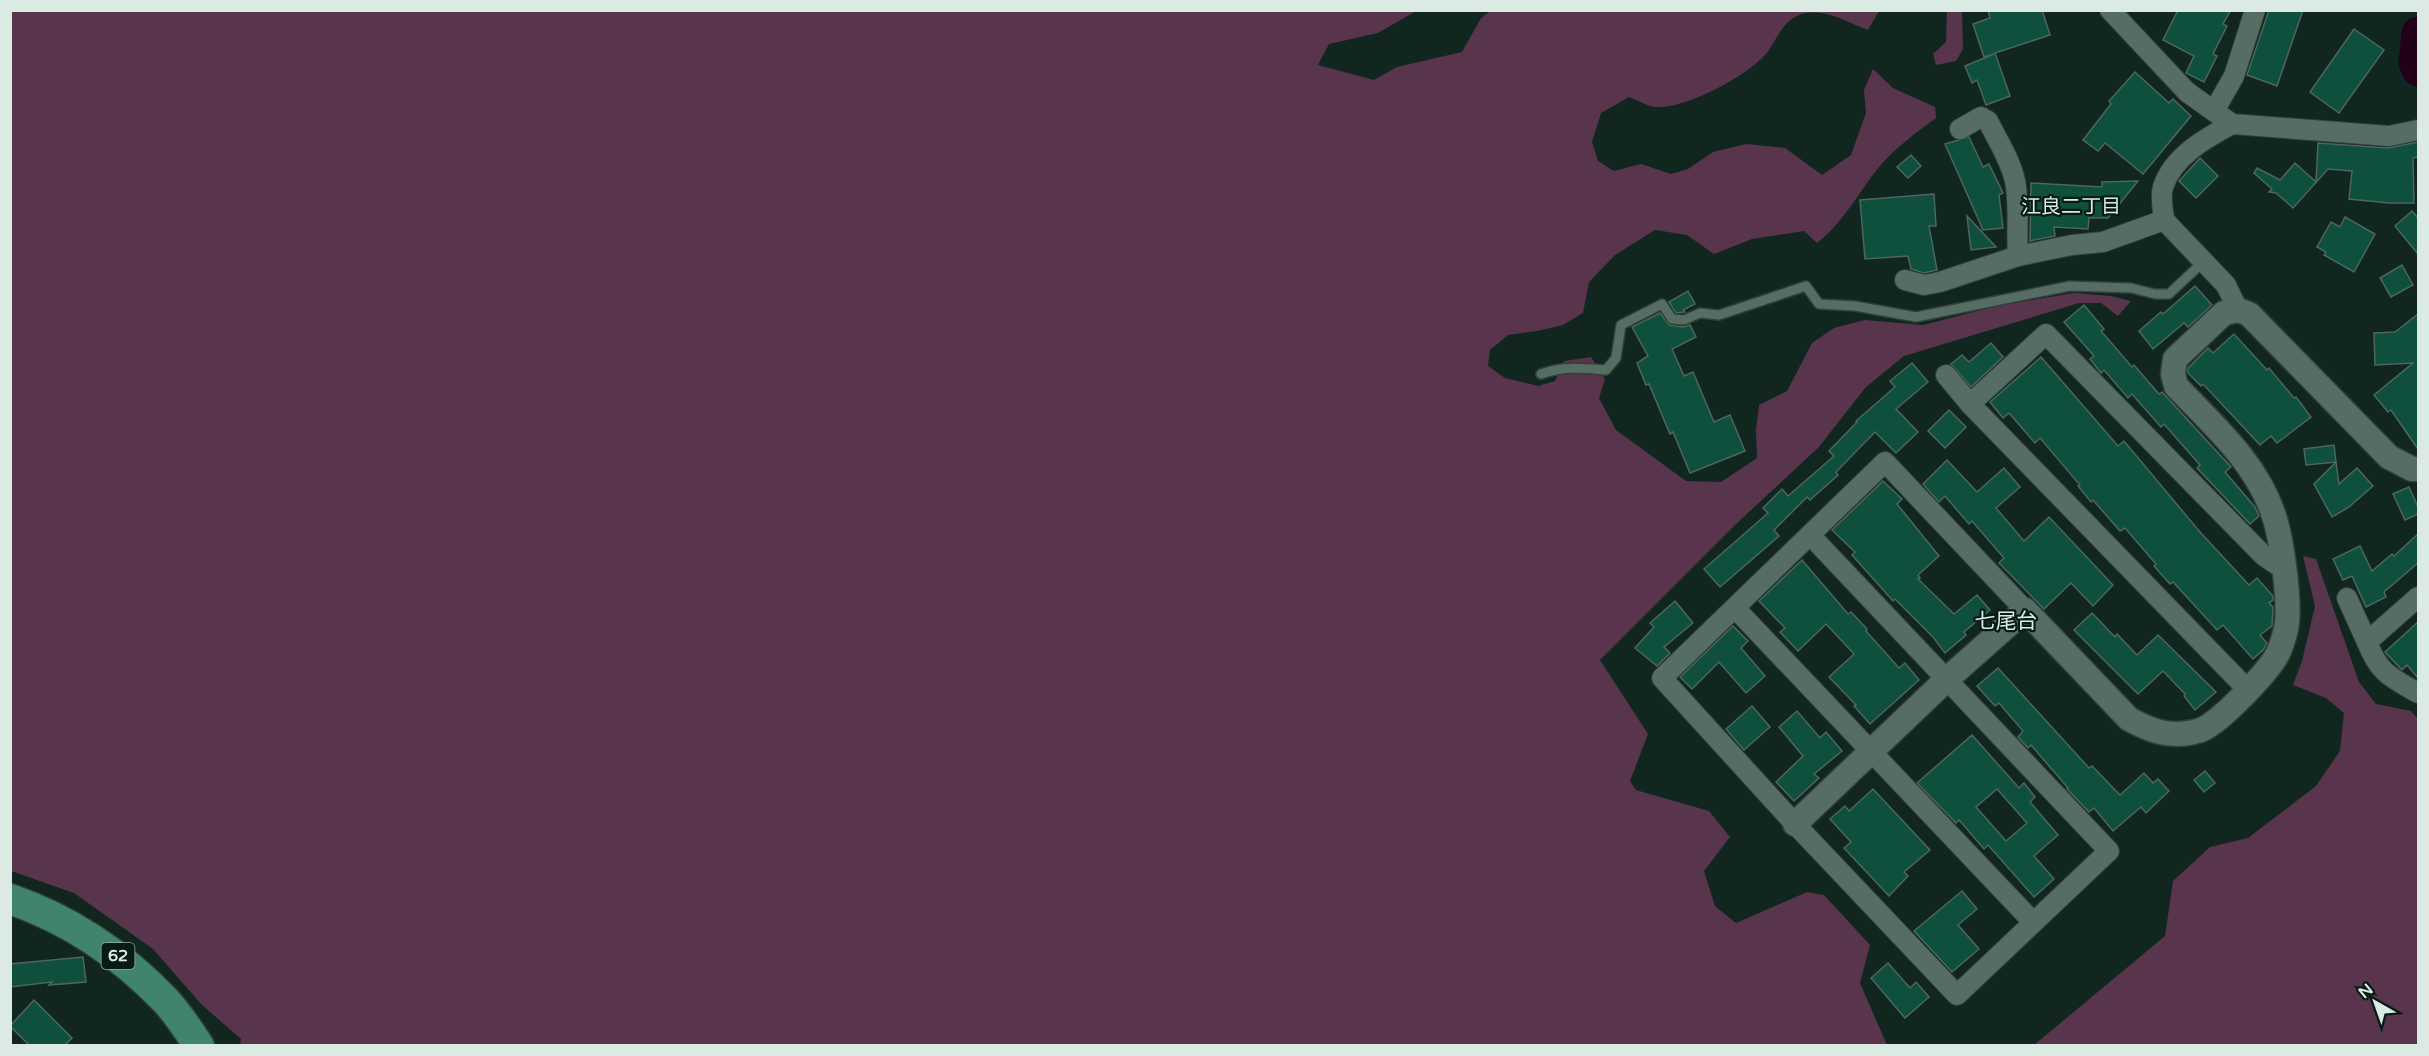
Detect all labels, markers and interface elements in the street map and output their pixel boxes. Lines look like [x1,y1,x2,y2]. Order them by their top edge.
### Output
district label: 江良二丁目 [2021,195,2121,219]
district label: 七尾台 [1975,609,2038,634]
road number: 62 [102,943,134,969]
north arrow [2345,972,2405,1032]
text: N [2355,979,2377,1003]

